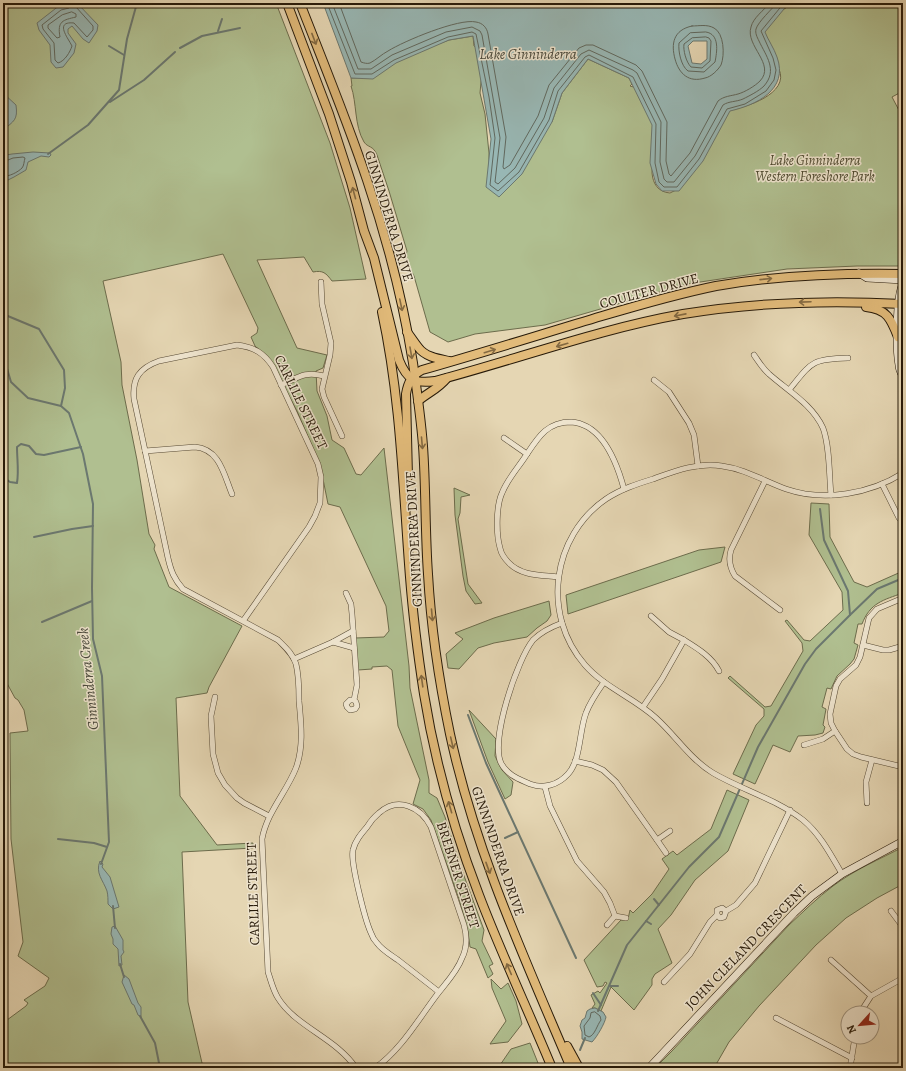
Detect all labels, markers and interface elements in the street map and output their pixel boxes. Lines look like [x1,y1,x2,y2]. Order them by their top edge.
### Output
one-way arrow [311,33,319,45]
water label: Lake Ginninderra [479,44,577,64]
street label: GINNINDERRA DRIVE [360,148,418,284]
park label: Lake Ginninderra Western Foreshore Park [755,151,875,186]
one-way arrow [350,187,358,200]
street label: COULTER DRIVE [597,269,701,313]
one-way arrow [759,276,772,283]
one-way arrow [398,298,406,311]
one-way arrow [799,298,812,306]
one-way arrow [674,311,687,319]
one-way arrow [556,342,569,349]
one-way arrow [407,346,415,359]
one-way arrow [483,347,496,354]
street label: CARLILE STREET [270,352,332,453]
one-way arrow [419,436,426,449]
street label: GINNINDERRA DRIVE [401,471,427,607]
one-way arrow [428,608,435,621]
water label: Ginninderra Creek [73,627,103,731]
one-way arrow [418,674,426,687]
one-way arrow [449,736,456,749]
street label: GINNINDERRA DRIVE [467,784,529,918]
one-way arrow [446,801,453,814]
street label: BREBNER STREET [432,819,484,931]
street label: CARLILE STREET [242,842,264,946]
one-way arrow [485,861,492,874]
street label: JOHN CLELAND CRESCENT [681,880,811,1014]
one-way arrow [505,963,513,975]
north arrow [840,1005,880,1045]
text: N [843,1022,860,1036]

